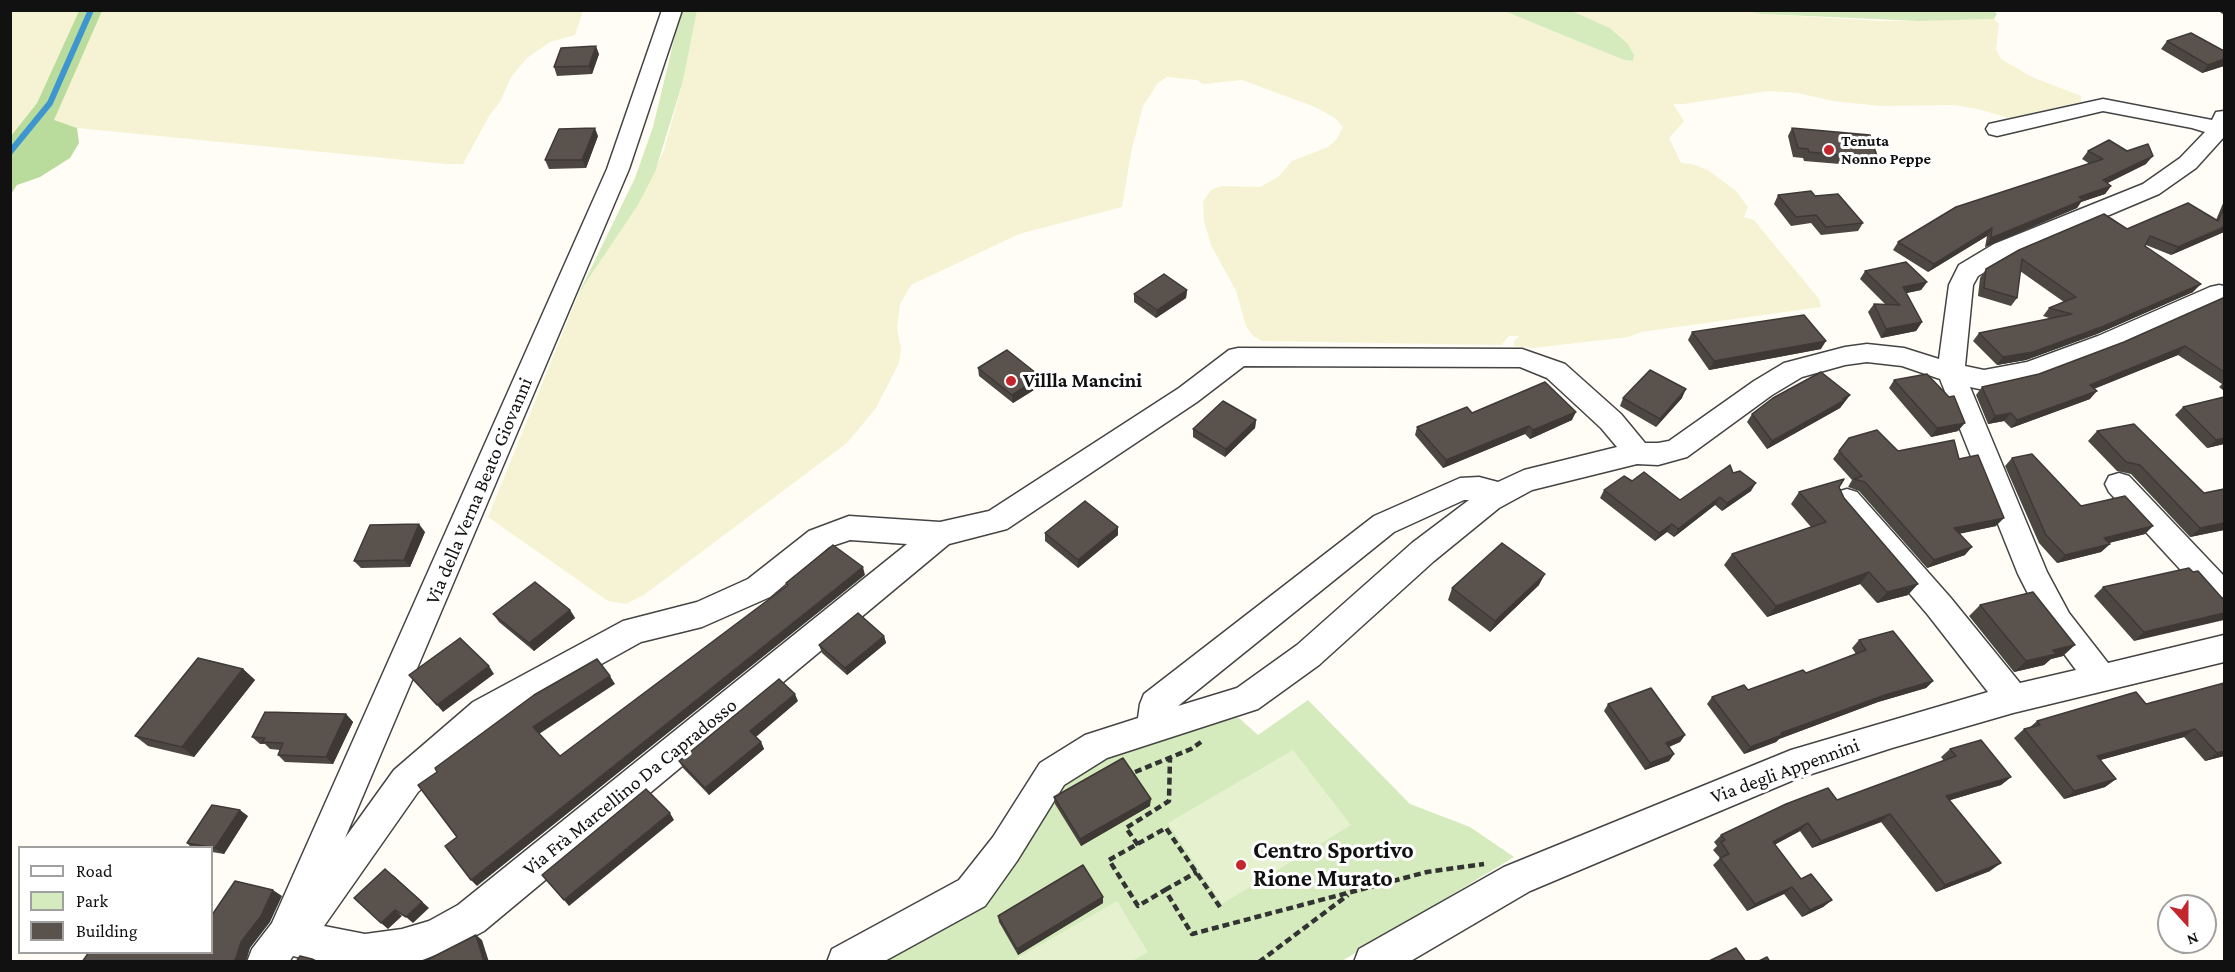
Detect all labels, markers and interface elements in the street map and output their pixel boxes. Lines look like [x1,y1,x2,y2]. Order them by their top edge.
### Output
place label: Tenuta Nonno Peppe [1841,131,1931,169]
marker: Tenuta Nonno Peppe [1822,143,1836,157]
place label: Villla Mancini [1023,369,1142,393]
street label: Via della Verna Beato Giovanni [420,374,538,608]
marker: Villla Mancini [1004,374,1018,388]
street label: Via Frà Marcellino Da Capradosso [518,693,742,881]
street label: Via degli Appennini [1707,733,1863,809]
place label: Centro Sportivo Rione Murato [1253,837,1414,893]
legend [18,846,213,954]
marker: Centro Sportivo Rione Murato [1234,858,1248,872]
text: Road [76,861,113,881]
text: Park [76,891,108,911]
north arrow [2157,894,2217,954]
text: Building [76,921,137,941]
text: N [2185,930,2201,949]

